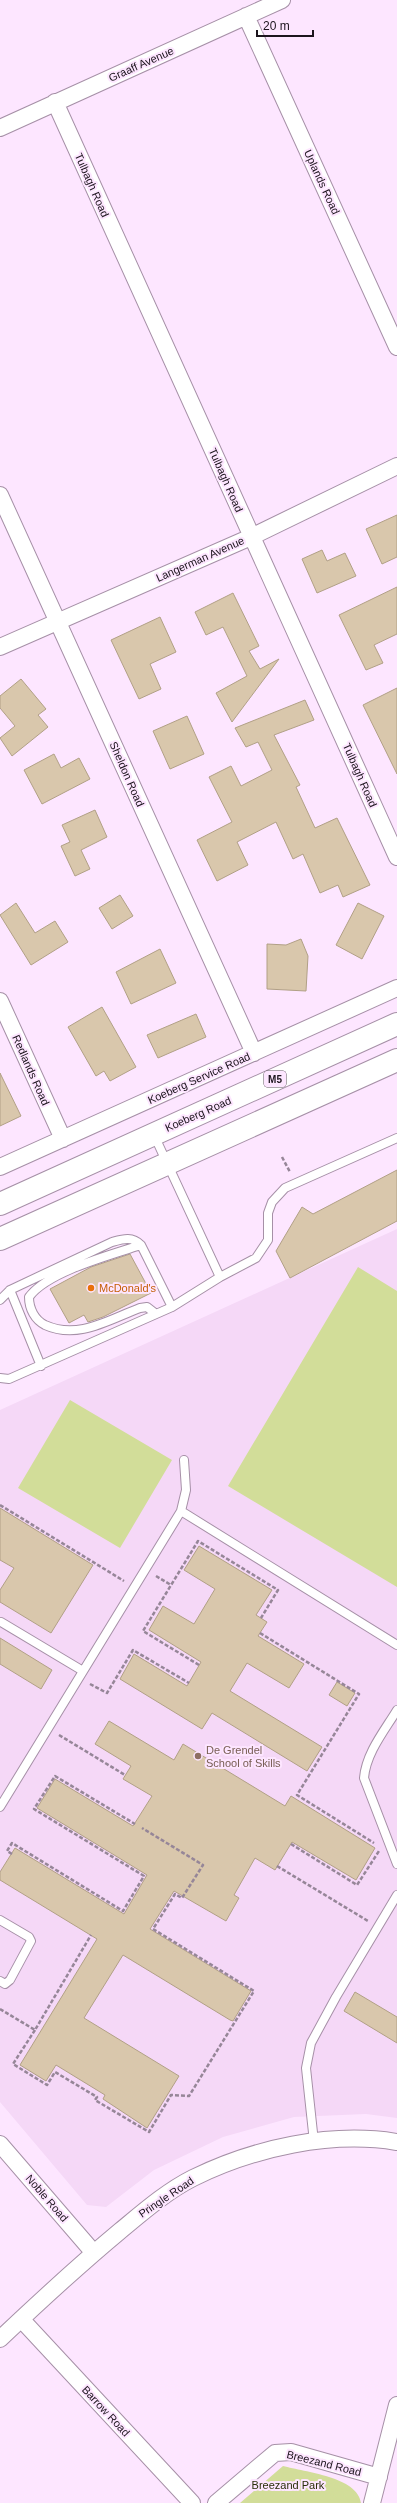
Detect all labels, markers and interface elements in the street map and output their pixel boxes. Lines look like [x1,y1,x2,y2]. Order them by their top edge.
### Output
scale bar [257,12,313,38]
text: 20 m [263,19,290,33]
street label: Graaff Avenue [107,44,175,84]
street label: Uplands Road [302,148,342,216]
street label: Tulbagh Road [73,151,111,219]
street label: Tulbagh Road [207,446,245,514]
street label: Langerman Avenue [154,534,246,584]
street label: Sheldon Road [107,740,147,808]
street label: Tulbagh Road [341,741,379,809]
street label: Redlands Road [10,1033,52,1107]
street label: Koeberg Service Road [146,1050,252,1106]
road number: M5 [264,1071,286,1087]
street label: Koeberg Road [163,1094,233,1134]
place label: McDonald's [99,1282,157,1294]
marker: McDonald's [86,1283,96,1293]
place label: De Grendel School of Skills [206,1744,281,1769]
marker: De Grendel School of Skills [193,1751,203,1761]
street label: Noble Road [23,2172,71,2224]
street label: Pringle Road [136,2174,196,2220]
street label: Barrow Road [80,2383,132,2439]
street label: Breezand Road [285,2448,363,2478]
park label: Breezand Park [252,2479,325,2491]

